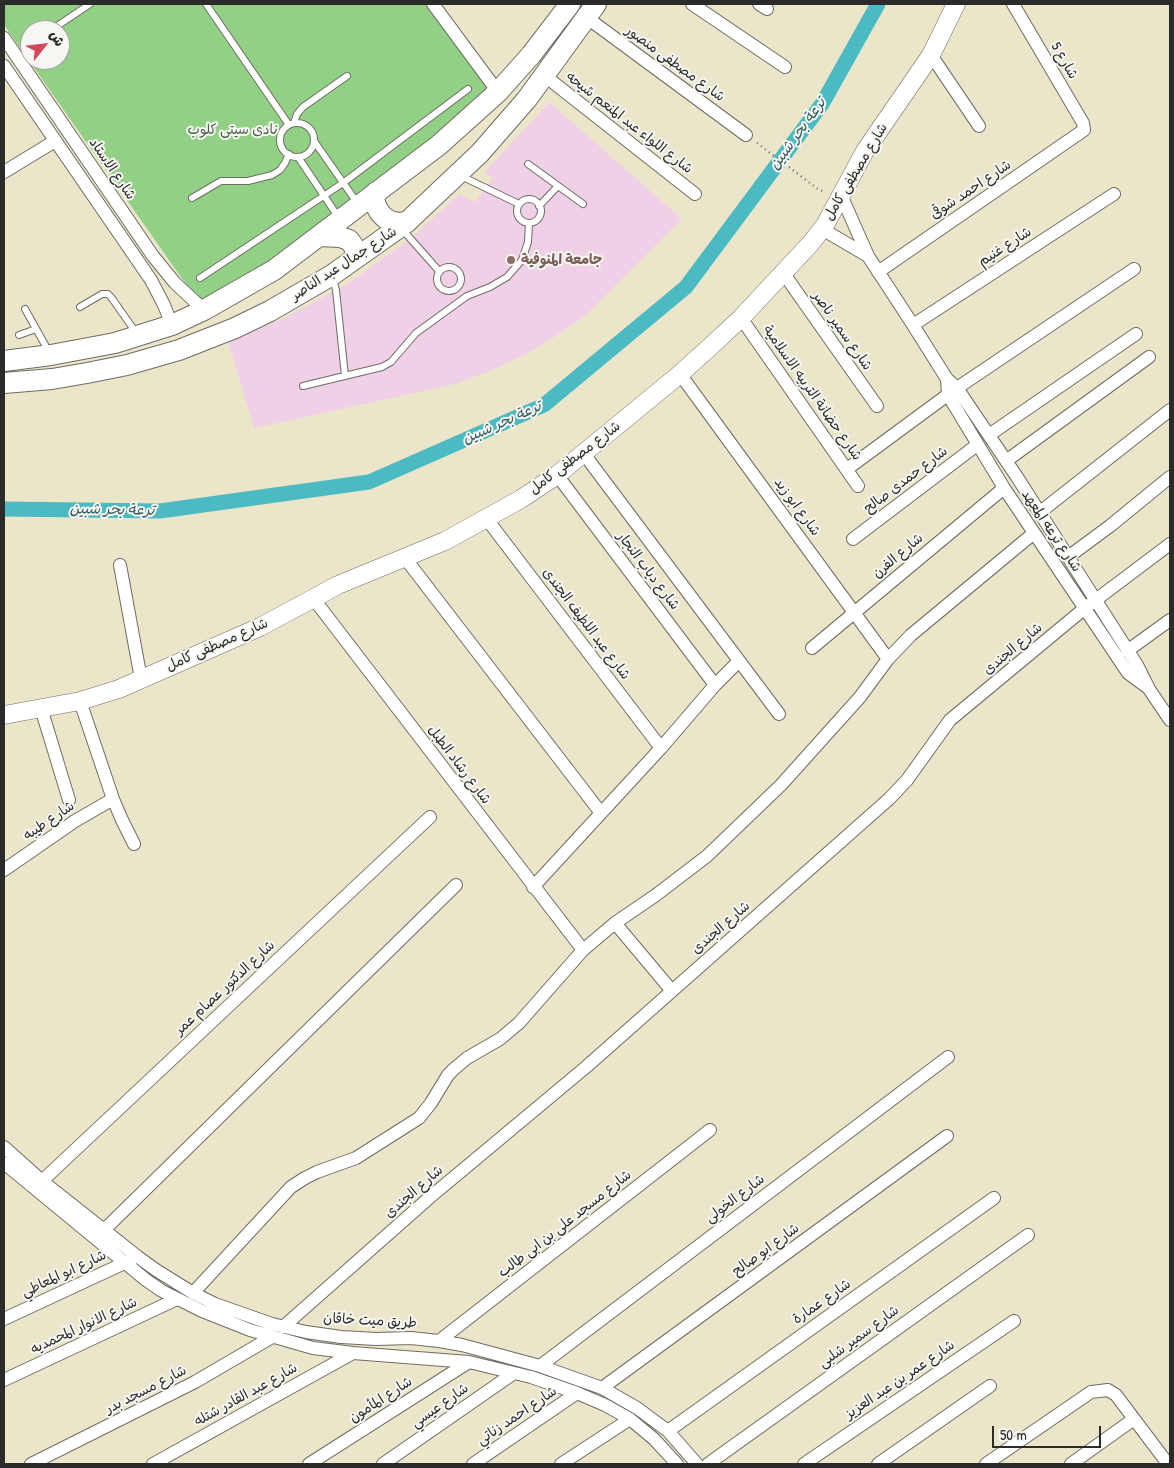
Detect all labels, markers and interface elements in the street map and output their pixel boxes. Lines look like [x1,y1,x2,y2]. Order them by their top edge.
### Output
north arrow [20,20,70,70]
street label: شارع مصطفى منصور [622,22,728,106]
text: ش [46,27,70,49]
street label: شارع 5 [1047,40,1081,82]
street label: شارع اللواء عبد المنعم شيحه [562,68,696,178]
water label: ترعة بحر شبين [766,94,830,174]
street label: شارع مصطفى كامل [820,120,892,224]
park label: نادى سيتى كلوب [187,122,279,138]
street label: شارع الاستاد [85,135,139,203]
street label: شارع احمد شوقى [927,157,1015,223]
street label: شارع جمال عبد الناصر [288,223,400,305]
street label: شارع غنيم [975,224,1035,270]
place label: جامعة المنوفية [521,252,602,268]
marker: جامعة المنوفية [505,254,517,266]
street label: شارع سمير ناصر [809,288,875,374]
street label: شارع حضانة التربيه الاسلامية [759,322,865,464]
water label: ترعة بحر شبين [460,398,544,448]
street label: شارع مصطفى كامل [526,418,624,498]
street label: شارع حمدى صالح [861,443,951,517]
street label: شارع ابو زيد [770,475,824,539]
street label: شارع ترعه المعهد [1017,487,1085,575]
water label: ترعة بحر شبين [70,500,154,520]
street label: شارع دياب النجار [613,529,683,613]
street label: شارع الفرن [869,530,927,582]
street label: شارع عبد اللطيف الجندى [538,565,634,683]
street label: شارع مصطفى كامل [163,615,271,675]
street label: شارع الجندى [980,619,1046,679]
street label: شارع رشاد الطبل [424,722,494,808]
street label: شارع طيبه [20,798,78,844]
street label: شارع الجندى [688,898,754,958]
street label: شارع الدكتور عصام عمر [171,937,279,1039]
street label: شارع الجندى [381,1162,447,1222]
street label: شارع مسجد على بن ابى طالب [495,1167,635,1281]
street label: شارع الخولى [702,1171,768,1227]
street label: شارع ابو صالح [729,1220,803,1280]
street label: شارع ابو المعاطي [19,1247,109,1301]
street label: شارع عمارة [790,1276,854,1328]
street label: شارع الانوار المحمديه [28,1294,140,1358]
street label: شارع سمير شلبى [815,1302,903,1372]
street label: طريق ميت خاقان [323,1310,417,1332]
street label: شارع عمر بن عبد العزيز [842,1337,958,1423]
street label: شارع عبد القادر شتله [192,1360,300,1430]
street label: شارع مسجد بدر [102,1362,190,1418]
street label: شارع المأمون [346,1373,416,1427]
street label: شارع عيسي [408,1380,472,1432]
street label: شارع احمد زناتي [474,1383,560,1449]
scale bar [994,1416,1103,1448]
text: 50 m [1000,1424,1027,1445]

